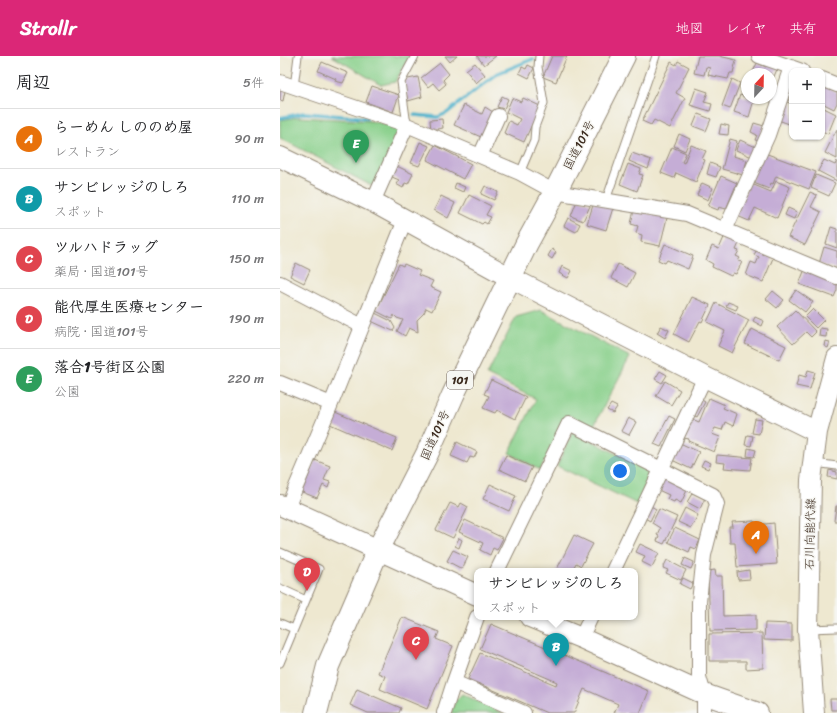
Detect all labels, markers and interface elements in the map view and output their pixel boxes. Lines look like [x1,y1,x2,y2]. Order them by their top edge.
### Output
text: Strollr [20,12,76,45]
text: 地図 [676,16,704,41]
text: レイヤ [726,16,767,41]
text: 共有 [789,16,817,41]
text: 周辺 [16,67,50,97]
north arrow [741,68,777,104]
map controls [789,68,825,140]
button: + [789,68,825,104]
text: 5件 [243,71,264,94]
button: − [789,104,825,140]
text: らーめん しののめ屋 [54,114,193,140]
street label: 国道101号 [557,116,601,174]
text: A [25,127,33,150]
text: 90 m [234,127,264,150]
pin: E [343,130,369,163]
text: レストラン [54,140,120,163]
text: サンビレッジのしろ [54,174,189,200]
text: B [25,187,33,210]
text: 110 m [231,187,264,210]
text: スポット [54,200,106,223]
text: ツルハドラッグ [54,234,158,260]
text: C [25,247,33,270]
text: 150 m [229,247,264,270]
text: 薬局 · 国道101号 [54,260,149,283]
text: 能代厚生医療センター [54,294,204,320]
text: D [25,307,33,330]
text: 190 m [229,307,264,330]
text: 病院 · 国道101号 [54,320,149,343]
text: 落合1号街区公園 [54,354,165,380]
text: E [25,367,33,390]
text: 220 m [227,367,264,390]
road number: 101 [447,371,473,389]
text: 公園 [54,380,80,403]
street label: 国道101号 [414,406,456,464]
your location [610,461,630,481]
street label: 石川向能代線 [798,498,822,570]
pin: A [743,521,769,554]
pin: D [294,558,320,591]
popup [474,568,638,620]
text: サンビレッジのしろ [488,570,624,596]
text: スポット [488,596,541,619]
pin: C [403,627,429,660]
pin: B [543,633,569,666]

